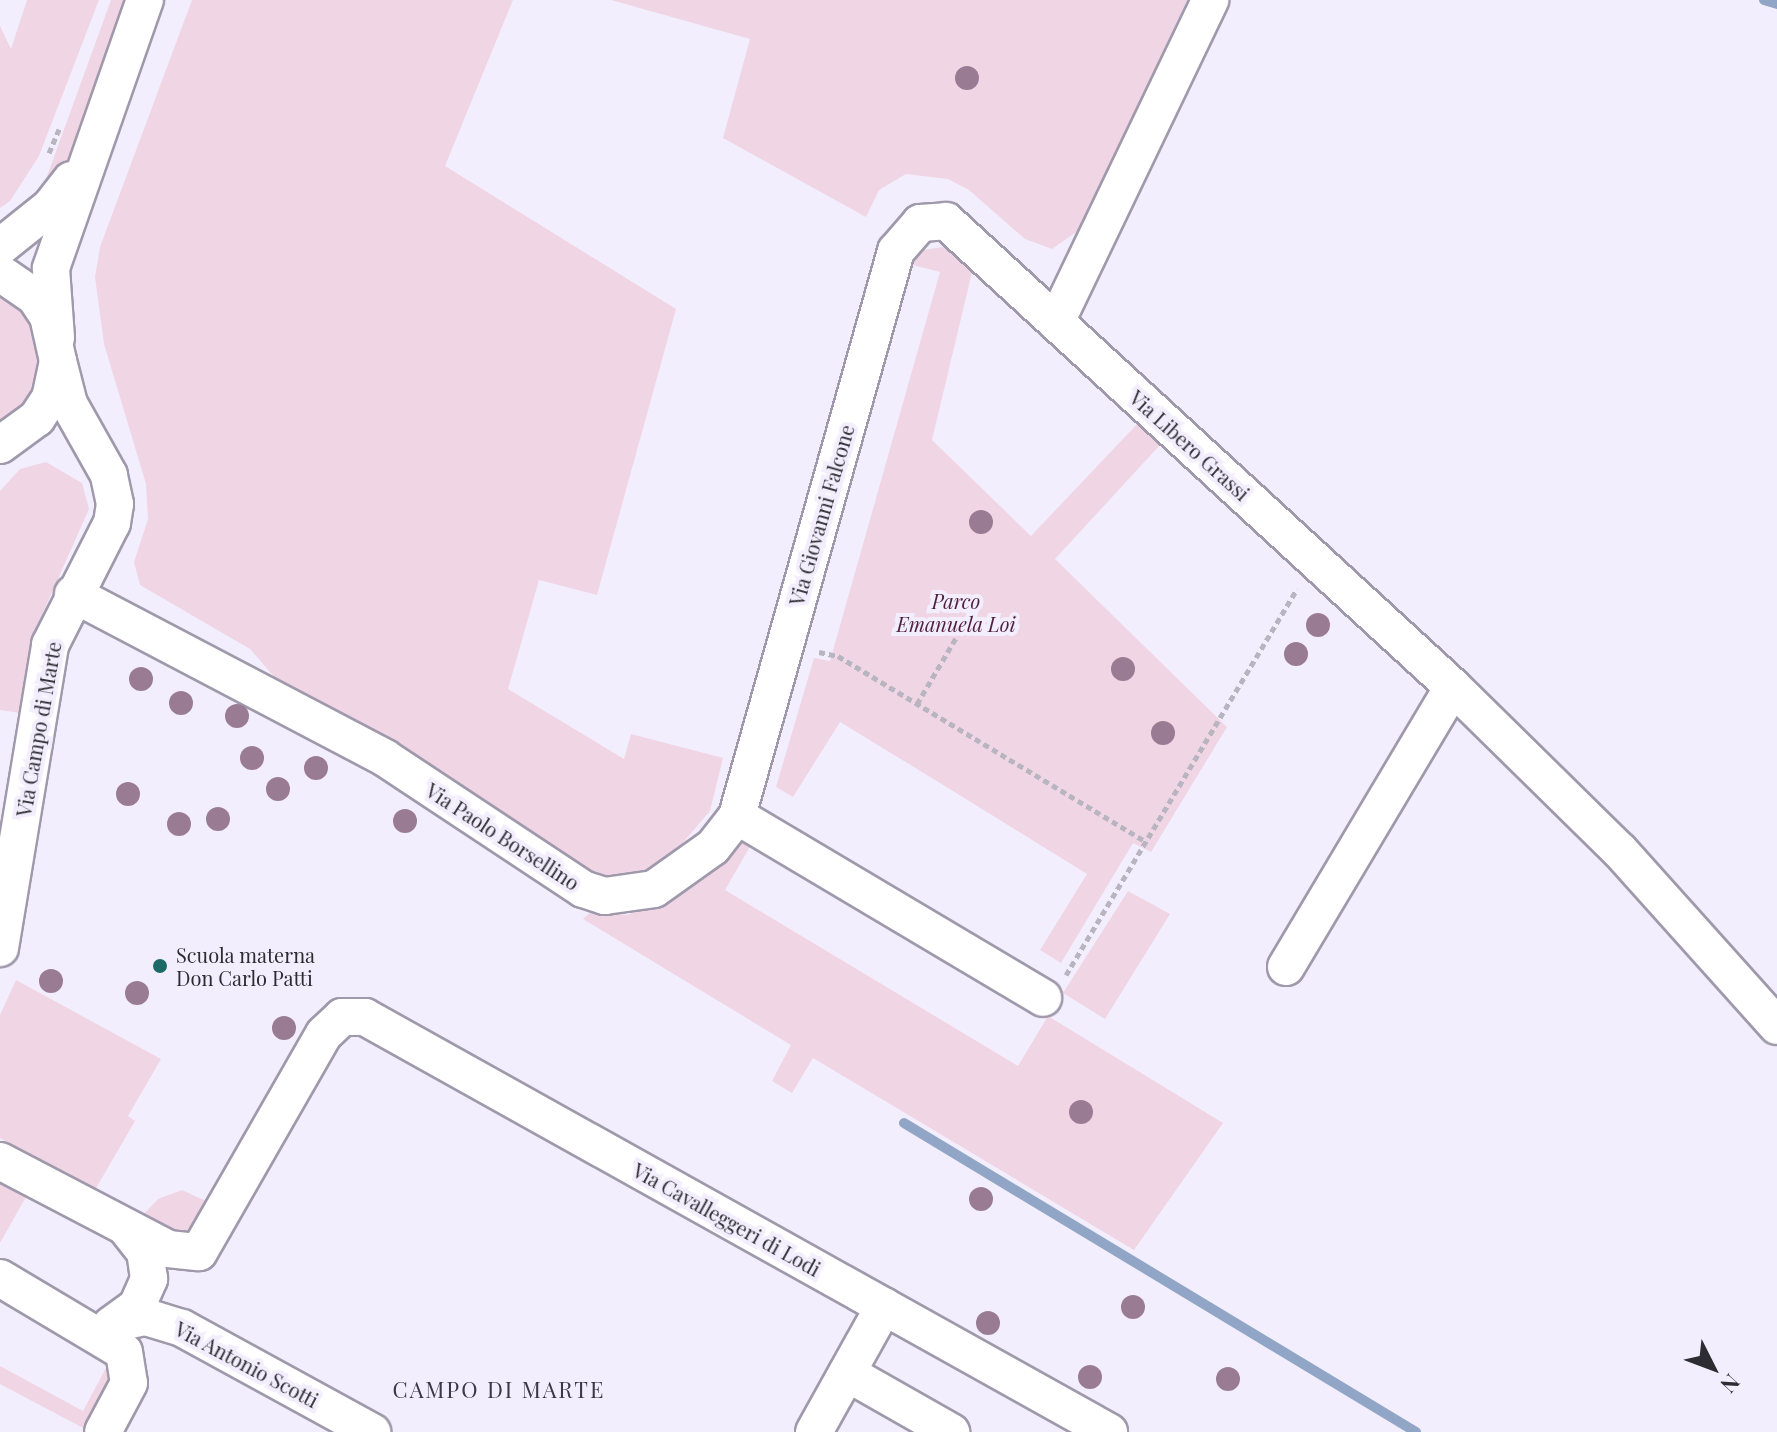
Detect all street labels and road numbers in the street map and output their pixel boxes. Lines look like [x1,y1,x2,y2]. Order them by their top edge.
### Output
street label: Via Libero Grassi [1125,385,1255,505]
street label: Via Giovanni Falcone [784,422,858,608]
street label: Via Campo di Marte [11,639,65,819]
street label: Via Paolo Borsellino [422,777,584,895]
street label: Via Cavalleggeri di Lodi [629,1157,825,1281]
street label: Via Antonio Scotti [171,1316,323,1412]

